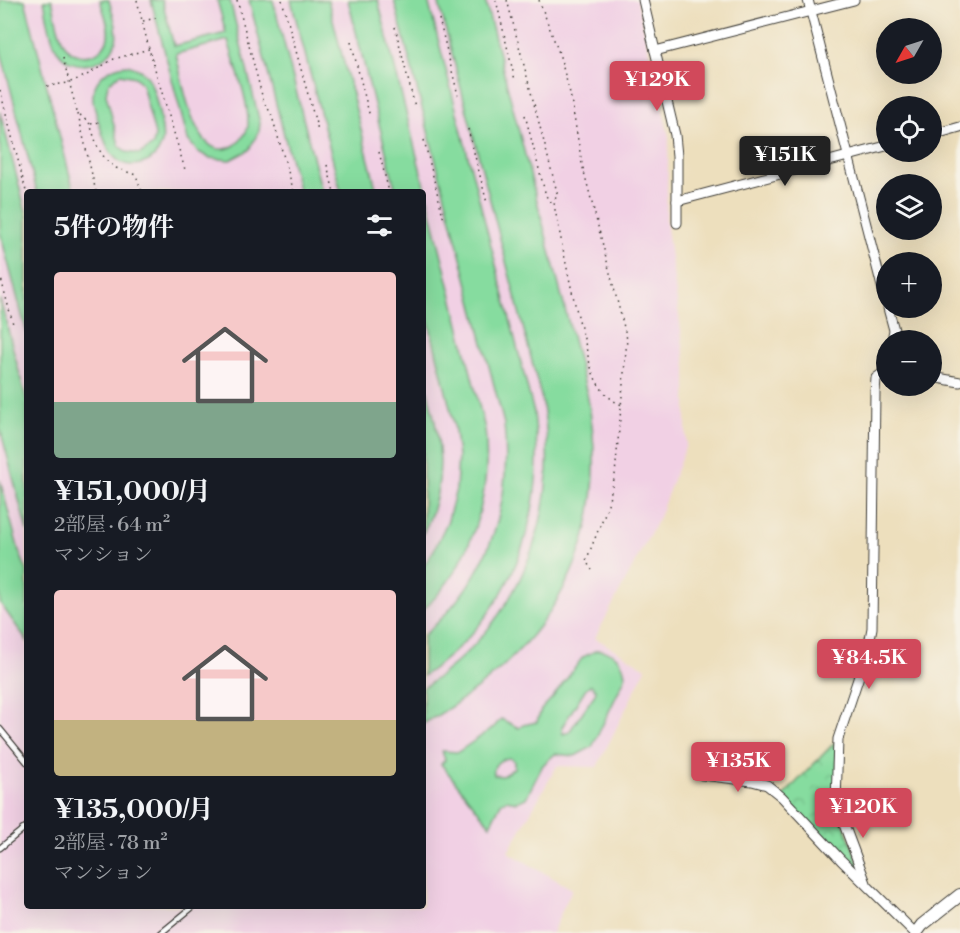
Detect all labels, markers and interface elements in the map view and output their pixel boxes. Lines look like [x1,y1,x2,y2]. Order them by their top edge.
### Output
north arrow [876,18,942,84]
map controls [876,18,942,396]
pin: ¥129K [615,61,699,112]
text: ¥129K [624,68,690,93]
button: locate [876,96,942,162]
pin: ¥151K [743,136,827,187]
text: ¥151K [753,143,817,168]
button: layers [876,174,942,240]
icon: filters [363,209,396,242]
text: 5件の物件 [54,212,174,244]
button: + [876,252,942,318]
icon: home [171,311,279,419]
button: − [876,330,942,396]
text: ¥151,000/月 [54,476,211,508]
text: 2部屋 · 64 m² [54,513,170,538]
text: マンション [54,543,153,568]
icon: home [171,629,279,737]
pin: ¥84.5K [820,639,918,690]
text: ¥84.5K [831,646,907,671]
pin: ¥135K [696,742,780,793]
text: ¥135K [705,749,771,774]
pin: ¥120K [821,788,905,839]
text: ¥135,000/月 [54,794,214,826]
text: ¥120K [829,795,897,820]
text: 2部屋 · 78 m² [54,831,168,856]
text: マンション [54,861,153,886]

